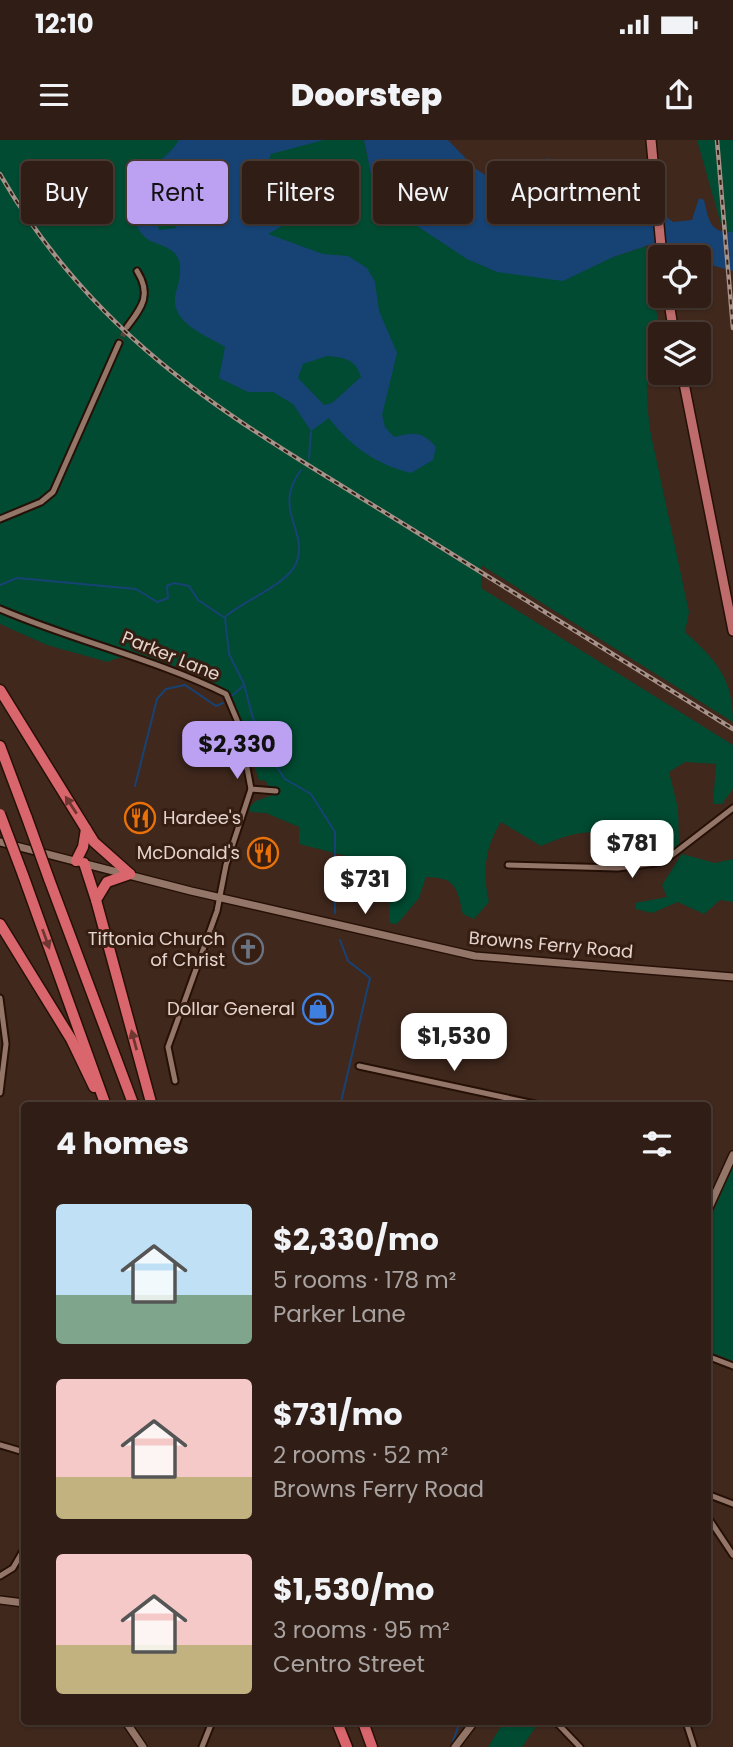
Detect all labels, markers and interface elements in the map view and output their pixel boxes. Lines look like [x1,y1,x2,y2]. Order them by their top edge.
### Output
text: 12:10 [35,6,94,42]
text: Doorstep [291,72,442,117]
icon: menu [35,76,73,114]
icon: share [660,76,698,114]
chip: Buy [21,161,113,224]
chip: Rent [127,161,228,224]
chip: Filters [242,161,359,224]
chip: New [373,161,473,224]
chip: Apartment [487,161,665,224]
map controls [648,245,711,385]
button: locate [648,245,711,308]
button: layers [648,322,711,385]
street label: Parker Lane [118,624,224,687]
pin: $2,330 [180,722,294,781]
text: $2,330 [198,728,276,760]
one-way arrow [64,795,77,815]
restaurant icon: Hardee's [123,801,157,835]
place label: Hardee's [163,805,241,830]
pin: $781 [591,820,673,880]
text: $781 [607,827,658,859]
restaurant icon: McDonald's [246,836,280,870]
place label: McDonald's [137,840,240,865]
pin: $731 [324,856,406,916]
text: $731 [340,863,390,895]
street label: Browns Ferry Road [468,925,634,964]
place label: Tiftonia Church of Christ [88,926,225,972]
one-way arrow [41,929,52,950]
church icon: Tiftonia Church of Christ [231,932,265,966]
shop icon: Dollar General [301,992,335,1026]
place label: Dollar General [167,996,295,1021]
pin: $1,530 [397,1014,511,1073]
text: $1,530 [417,1020,491,1052]
one-way arrow [128,1029,139,1051]
text: 4 homes [56,1122,189,1165]
icon: filters [638,1125,676,1163]
text: $2,330/mo [273,1218,439,1261]
icon: home [112,1232,196,1316]
text: 5 rooms · 178 m² [273,1264,456,1296]
text: Parker Lane [273,1298,406,1330]
text: $731/mo [273,1393,403,1436]
icon: home [112,1407,196,1491]
text: 2 rooms · 52 m² [273,1439,448,1471]
text: Browns Ferry Road [273,1473,484,1505]
text: $1,530/mo [273,1568,434,1611]
icon: home [112,1582,196,1666]
text: 3 rooms · 95 m² [273,1614,450,1646]
text: Centro Street [273,1648,425,1680]

